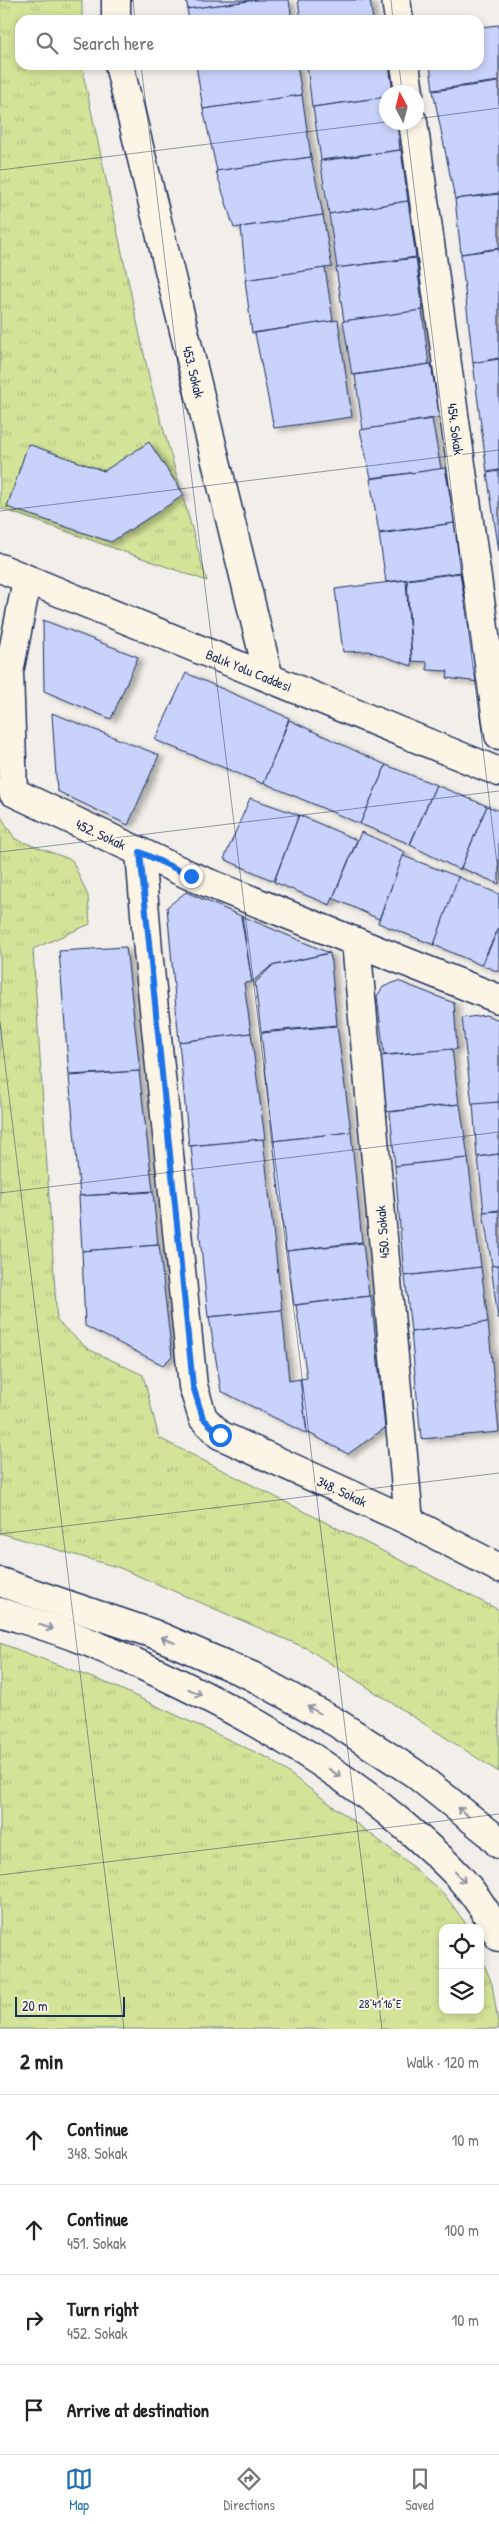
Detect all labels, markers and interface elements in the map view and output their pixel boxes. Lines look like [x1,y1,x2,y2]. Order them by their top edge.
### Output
search box [15,15,484,70]
icon: search [33,29,61,57]
text: Search here [73,30,154,56]
north arrow [379,85,424,130]
street label: 453. Sokak [178,344,210,400]
street label: 454. Sokak [443,402,469,456]
street label: Balık Yolu Caddesi [203,644,295,696]
street label: 452. Sokak [73,814,129,854]
route end [180,865,203,888]
street label: 450. Sokak [370,1205,394,1259]
route start [209,1424,232,1447]
street label: 348. Sokak [314,1471,370,1511]
one-way arrow [38,1623,54,1633]
one-way arrow [161,1635,176,1644]
one-way arrow [187,1687,202,1697]
one-way arrow [308,1705,322,1715]
one-way arrow [328,1768,342,1778]
one-way arrow [456,1807,469,1818]
one-way arrow [454,1870,466,1883]
map controls [439,1924,484,2014]
button: locate [439,1924,484,1969]
button: layers [439,1969,484,2014]
scale bar [15,1994,125,2017]
text: 28°41'16"E [359,1995,402,2012]
text: 20 m [22,1996,48,2015]
text: 2 min [20,2047,63,2076]
text: Walk · 120 m [406,2051,479,2073]
text: Continue [67,2116,128,2142]
icon: ahead [20,2126,48,2154]
text: 10 m [451,2129,479,2151]
text: 348. Sokak [67,2142,128,2164]
text: Continue [67,2206,128,2232]
icon: ahead [20,2216,48,2244]
text: 100 m [444,2219,479,2241]
text: 451. Sokak [67,2232,126,2254]
text: Turn right [67,2296,138,2322]
icon: right [20,2306,48,2334]
text: 10 m [451,2309,479,2331]
text: 452. Sokak [67,2322,128,2344]
icon: arrive [20,2396,48,2424]
text: Arrive at destination [67,2397,209,2423]
tab: Map [65,2465,93,2514]
tab: Directions [223,2465,275,2514]
tab: Saved [405,2465,434,2514]

